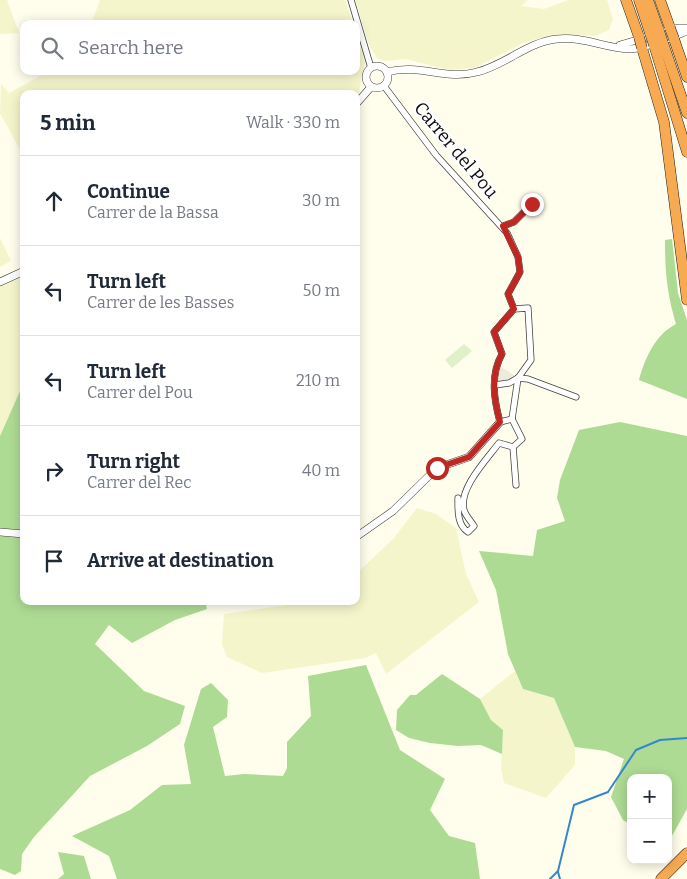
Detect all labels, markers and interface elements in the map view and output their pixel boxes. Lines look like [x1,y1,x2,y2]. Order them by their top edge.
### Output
search box [20,20,360,75]
icon: search [38,34,66,62]
text: Search here [78,36,183,59]
street label: Carrer del Pou [409,97,503,203]
text: 5 min [40,110,96,136]
text: Walk · 330 m [246,113,340,132]
text: Continue [87,180,170,203]
icon: ahead [40,187,68,215]
text: 30 m [302,191,340,210]
route end [521,193,544,216]
text: Carrer de la Bassa [87,203,219,222]
text: Turn left [87,270,166,293]
icon: left [40,277,68,305]
text: 50 m [303,281,340,300]
text: Carrer de les Basses [87,293,234,312]
text: Turn left [87,360,166,383]
icon: left [40,367,68,395]
text: 210 m [296,371,340,390]
text: Carrer del Pou [87,383,193,402]
text: Turn right [87,450,180,473]
icon: right [40,457,68,485]
route start [426,457,449,480]
text: 40 m [302,461,340,480]
text: Carrer del Rec [87,473,192,492]
icon: arrive [40,547,68,575]
text: Arrive at destination [87,549,274,572]
map controls [627,774,672,864]
button: + [627,774,672,819]
button: − [627,819,672,864]

